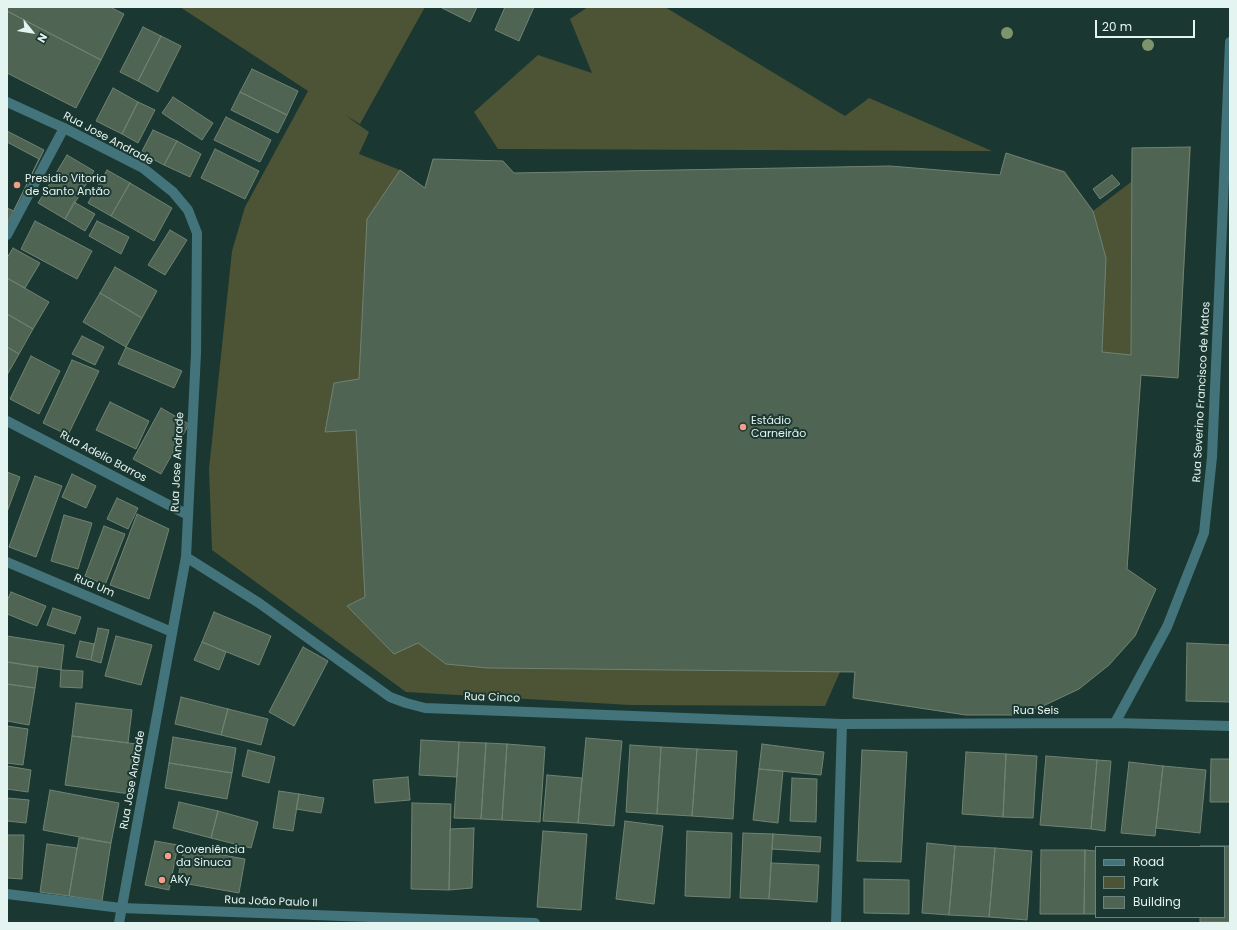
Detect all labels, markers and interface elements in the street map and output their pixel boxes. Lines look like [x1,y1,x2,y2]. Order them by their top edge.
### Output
north arrow [12,12,52,52]
scale bar [1097,12,1197,38]
text: 20 m [1102,18,1132,35]
text: N [33,30,51,46]
street label: Rua Jose Andrade [61,110,155,168]
place label: Presidio Vitoria de Santo Antão [25,172,110,198]
marker: Presidio Vitoria de Santo Antão [12,180,22,190]
street label: Rua Severino Francisco de Matos [1191,301,1213,483]
street label: Rua Jose Andrade [169,412,187,512]
place label: Estádio Carneirão [751,414,806,440]
marker: Estádio Carneirão [738,422,748,432]
street label: Rua Adelio Barros [57,429,149,485]
street label: Rua Um [72,572,116,600]
street label: Rua Cinco [464,690,520,706]
street label: Rua Seis [1013,704,1059,718]
street label: Rua Jose Andrade [118,730,148,830]
place label: Coveniência da Sinuca [176,843,245,869]
legend [1095,846,1225,918]
marker: Coveniência da Sinuca [163,851,173,861]
text: Road [1133,853,1164,870]
place label: AKy [170,873,190,887]
text: Park [1133,873,1159,890]
marker: AKy [157,875,167,885]
text: Building [1133,893,1181,910]
street label: Rua João Paulo II [224,894,318,910]

